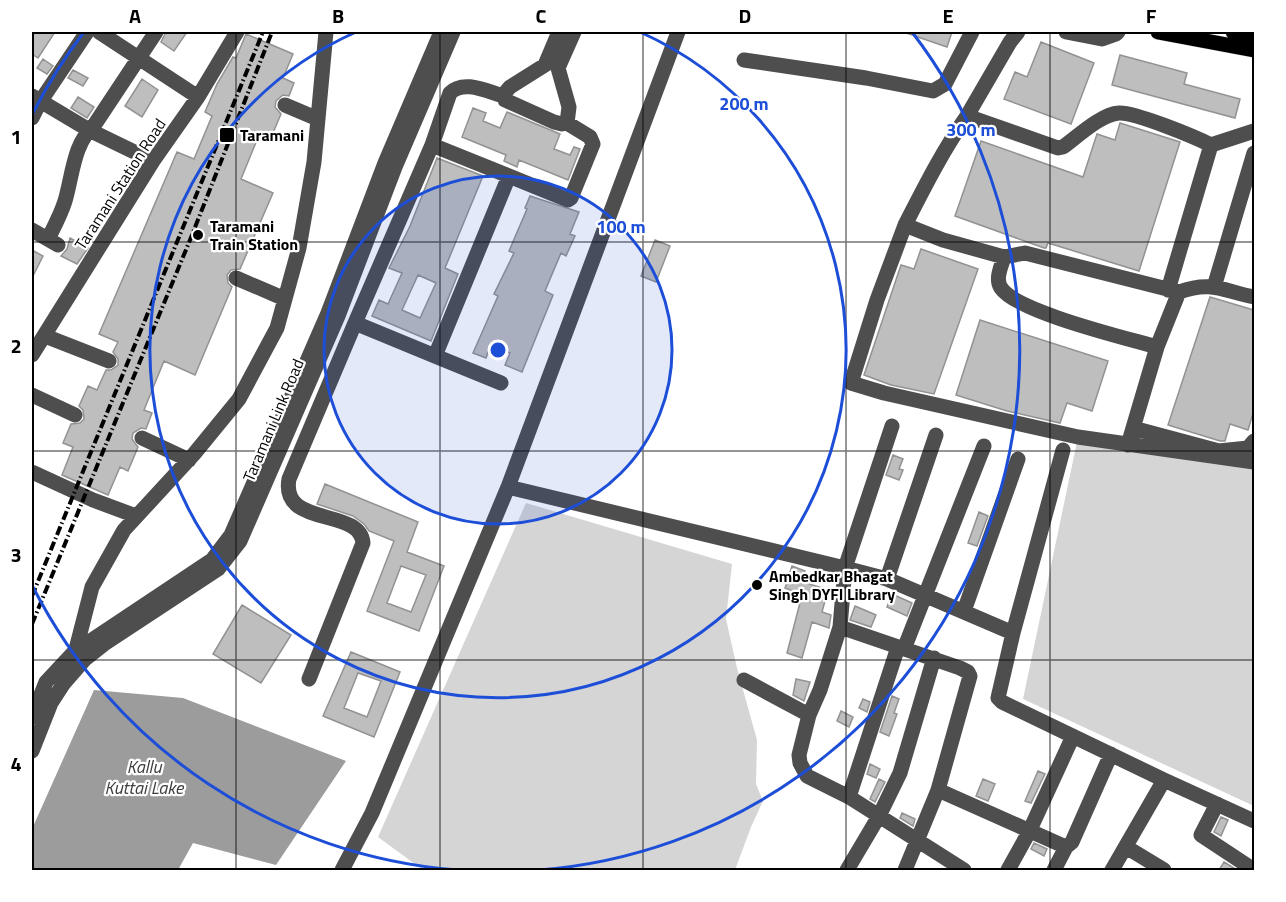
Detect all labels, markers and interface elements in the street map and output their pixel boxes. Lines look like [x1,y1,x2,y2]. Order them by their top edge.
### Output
text: A [129,0,141,31]
text: B [332,0,344,31]
text: C [536,0,547,31]
text: D [739,0,751,31]
text: E [942,0,954,31]
text: F [1146,0,1157,31]
text: 200 m [719,90,769,117]
street label: Taramani Station Road [69,114,171,254]
text: 300 m [946,116,996,143]
text: 1 [10,121,22,152]
place label: Taramani [240,123,304,147]
marker: Taramani [218,126,236,144]
text: 100 m [596,213,646,240]
place label: Taramani Train Station [210,214,298,256]
marker: Taramani Train Station [191,228,205,242]
text: 2 [10,330,22,361]
centre of rings [488,340,508,360]
street label: Taramani Link Road [236,355,310,485]
text: 3 [10,539,22,570]
place label: Ambedkar Bhagat Singh DYFI Library [769,564,895,606]
marker: Ambedkar Bhagat Singh DYFI Library [750,578,764,592]
text: 4 [10,748,22,779]
water label: Kallu Kuttai Lake [105,753,185,801]

